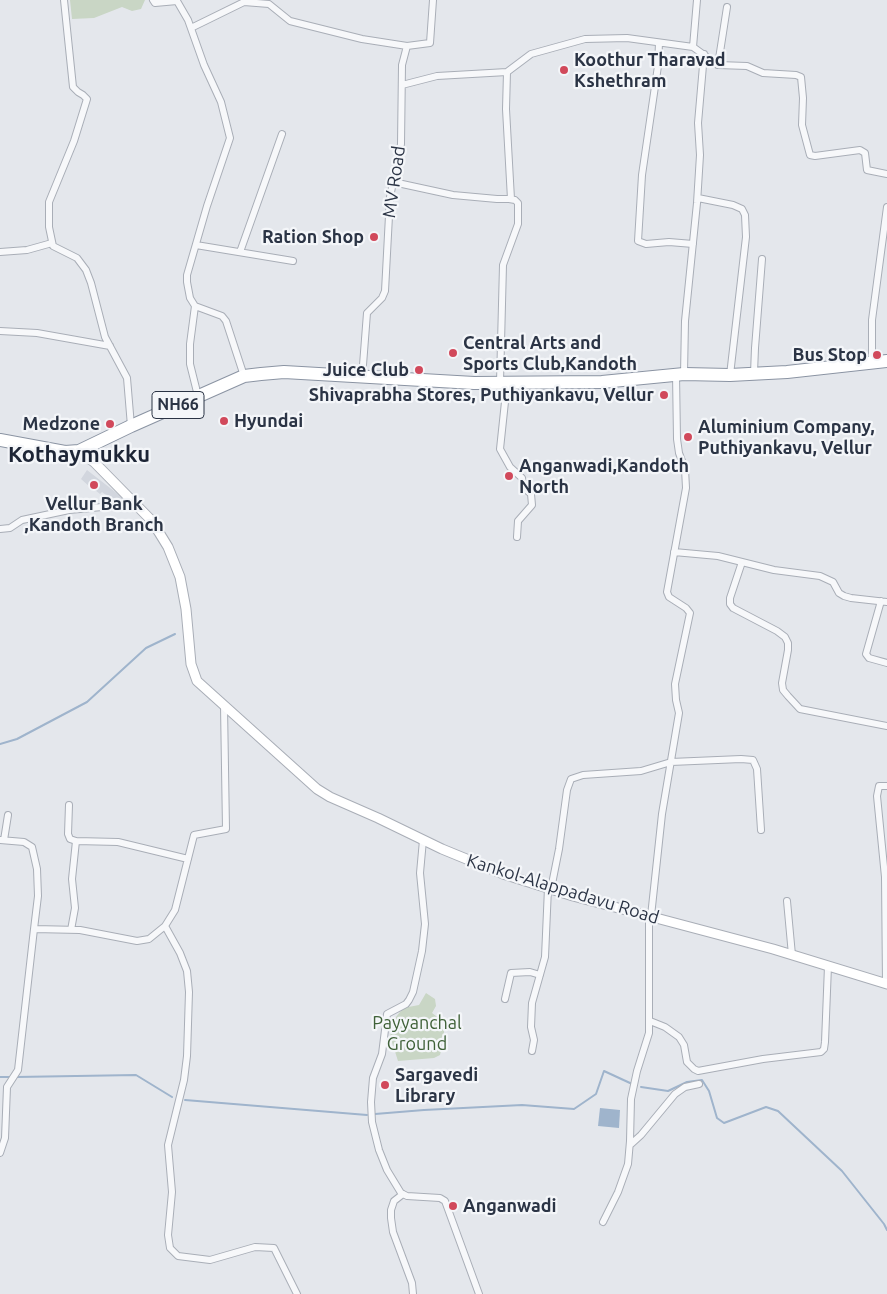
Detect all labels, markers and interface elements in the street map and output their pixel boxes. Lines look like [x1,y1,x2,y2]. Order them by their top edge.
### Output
place label: Koothur Tharavad Kshethram [574,49,726,92]
marker: Koothur Tharavad Kshethram [558,64,570,76]
street label: MV Road [378,145,410,219]
place label: Ration Shop [262,226,364,248]
marker: Ration Shop [368,231,380,243]
place label: Central Arts and Sports Club,Kandoth [463,332,637,374]
place label: Bus Stop [792,344,867,366]
marker: Central Arts and Sports Club,Kandoth [447,347,459,359]
marker: Bus Stop [871,349,883,361]
place label: Juice Club [323,359,409,381]
marker: Juice Club [413,364,425,376]
place label: Shivaprabha Stores, Puthiyankavu, Vellur [309,384,654,406]
marker: Shivaprabha Stores, Puthiyankavu, Vellur [658,389,670,401]
road number: NH66 [152,392,204,418]
place label: Hyundai [234,410,303,432]
place label: Medzone [23,413,100,435]
marker: Hyundai [218,415,230,427]
place label: Aluminium Company, Puthiyankavu, Vellur [698,416,875,458]
marker: Medzone [104,418,116,430]
marker: Aluminium Company, Puthiyankavu, Vellur [682,431,694,443]
district label: Kothaymukku [8,442,150,468]
place label: Anganwadi,Kandoth North [519,455,689,498]
marker: Anganwadi,Kandoth North [503,470,515,482]
marker: Vellur Bank ,Kandoth Branch [88,479,100,491]
place label: Vellur Bank ,Kandoth Branch [24,493,164,536]
street label: Kankol-Alappadavu Road [464,849,662,929]
park label: Payyanchal Ground [372,1012,462,1054]
place label: Sargavedi Library [395,1064,478,1106]
marker: Sargavedi Library [379,1079,391,1091]
place label: Anganwadi [463,1195,556,1217]
marker: Anganwadi [447,1200,459,1212]

